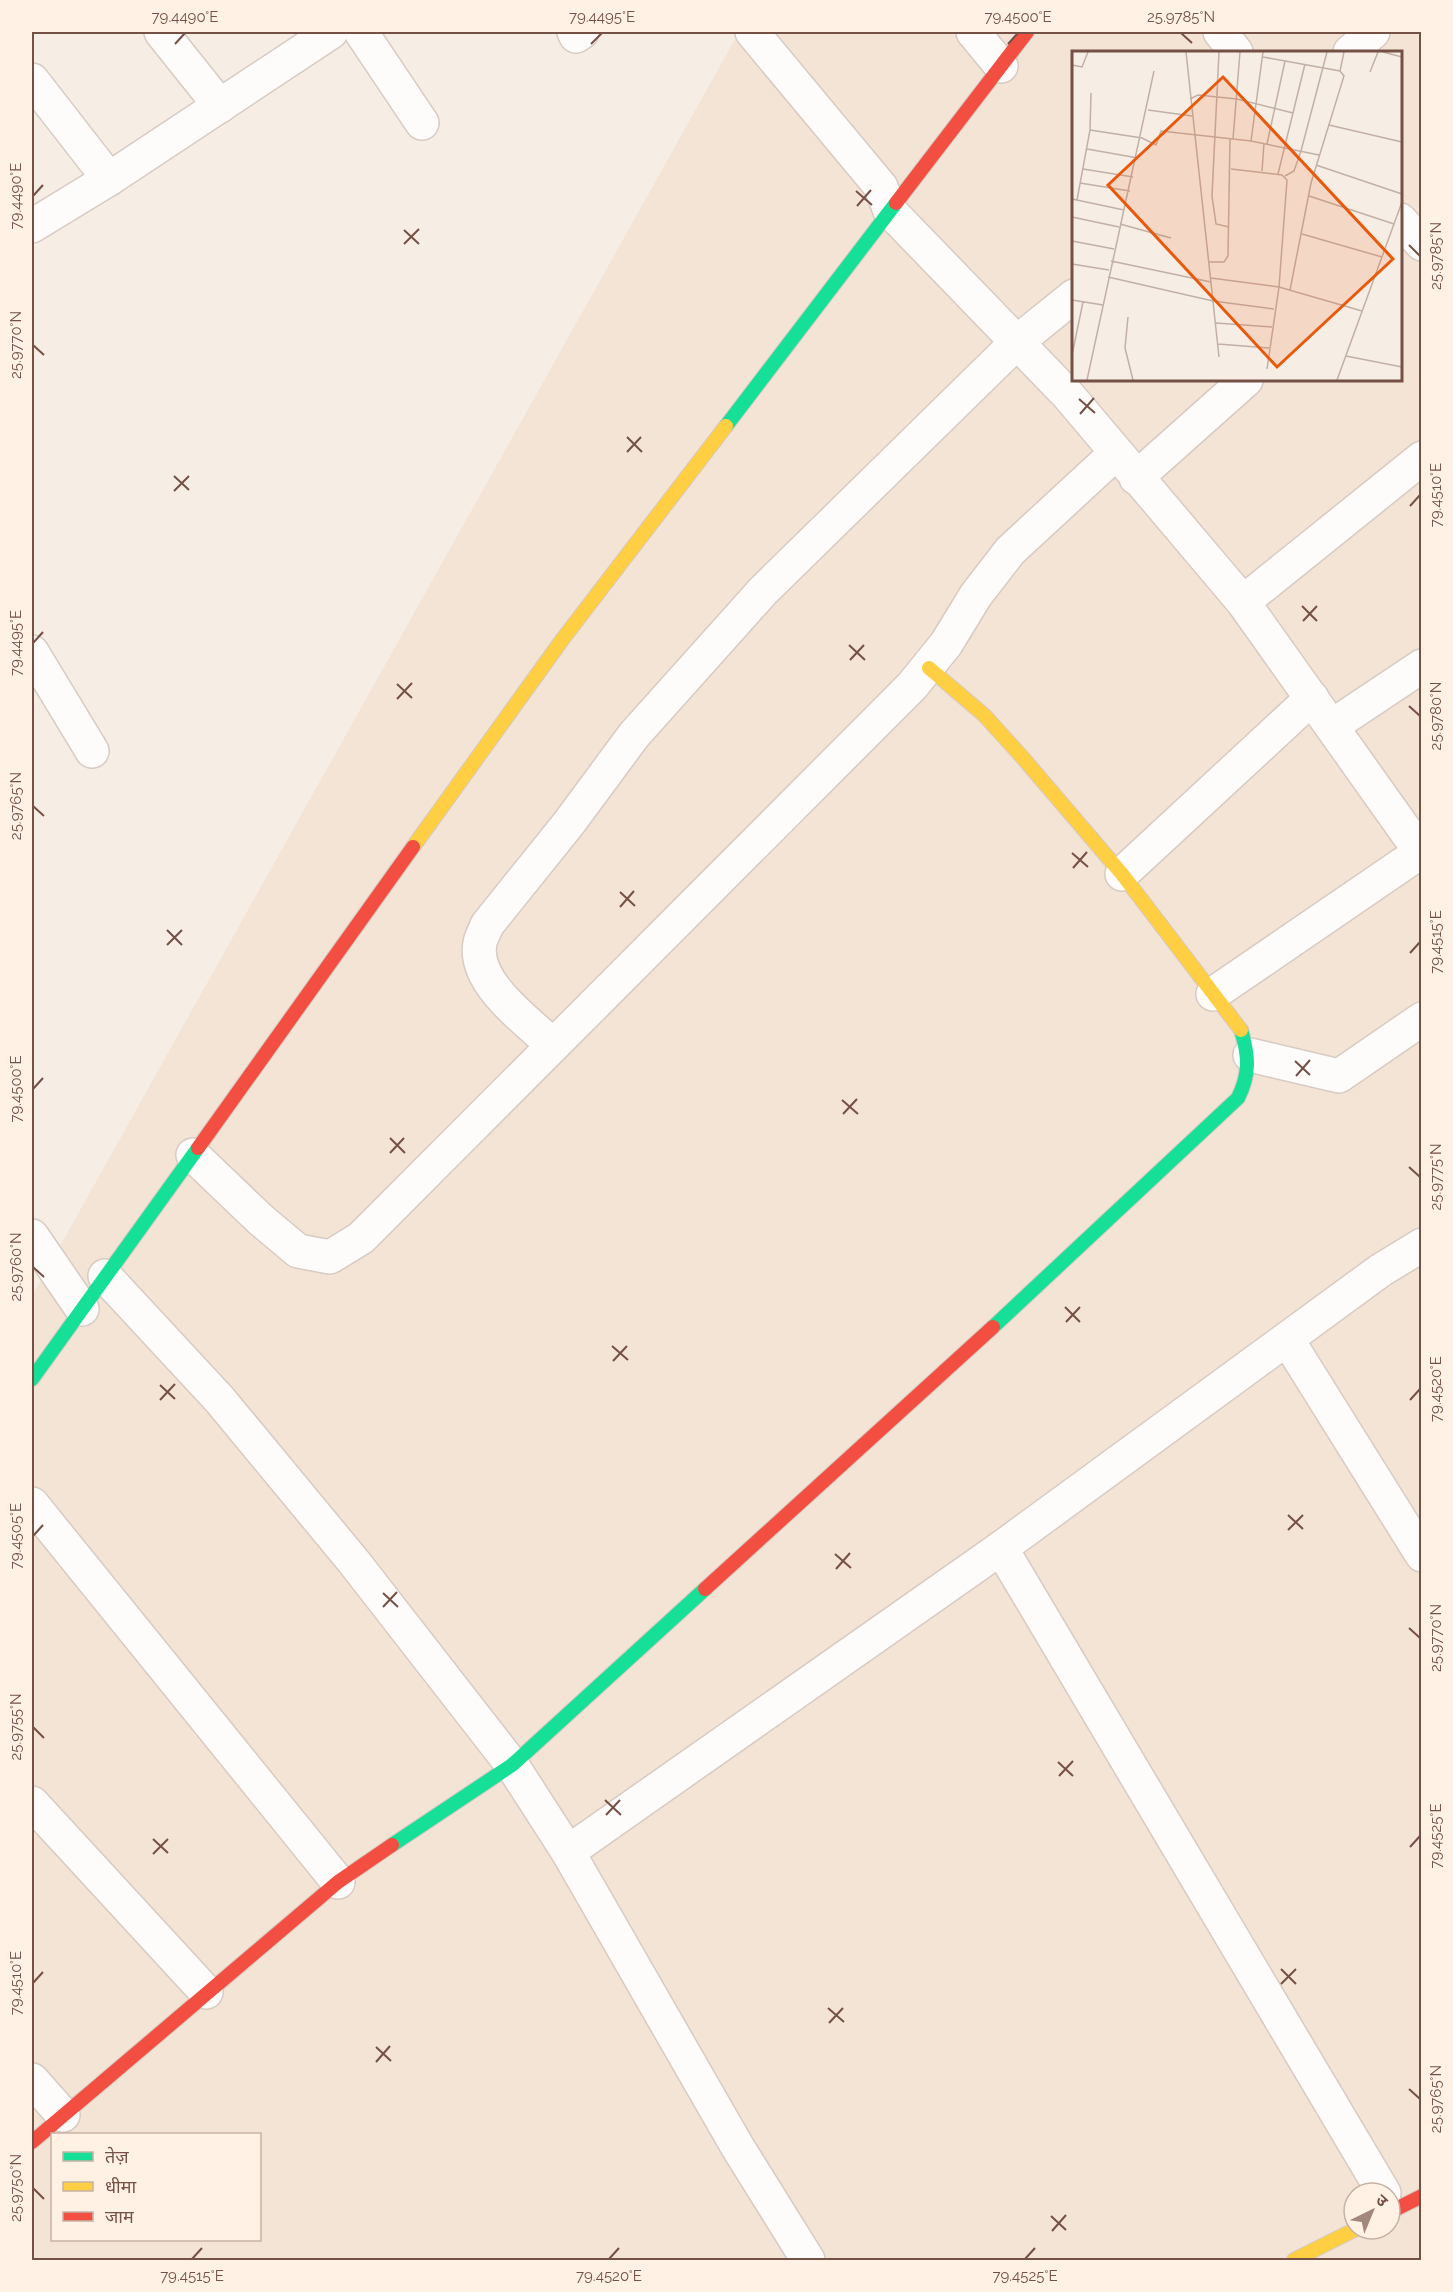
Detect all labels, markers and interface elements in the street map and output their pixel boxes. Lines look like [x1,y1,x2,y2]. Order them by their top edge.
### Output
text: 79.4490°E [152,8,218,26]
text: 79.4495°E [569,8,635,26]
text: 79.4500°E [984,8,1052,26]
text: 25.9785°N [1147,8,1215,26]
inset map [1072,51,1402,381]
text: 79.4490°E [7,163,25,229]
text: 25.9785°N [1427,222,1445,290]
text: 25.9770°N [7,311,25,379]
text: 79.4510°E [1427,463,1445,527]
text: 79.4495°E [7,610,25,676]
text: 25.9780°N [1427,682,1445,750]
text: 25.9765°N [7,772,25,840]
text: 79.4515°E [1427,910,1445,974]
text: 79.4500°E [7,1055,25,1123]
text: 25.9775°N [1427,1143,1445,1211]
text: 25.9760°N [7,1232,25,1302]
text: 79.4520°E [1427,1356,1445,1422]
text: 79.4505°E [7,1503,25,1569]
text: 25.9770°N [1427,1604,1445,1672]
text: 25.9755°N [7,1693,25,1761]
text: 79.4525°E [1427,1803,1445,1869]
text: 79.4510°E [7,1951,25,2015]
text: 25.9765°N [1427,2065,1445,2133]
legend [51,2133,261,2241]
text: तेज़ [105,2146,129,2167]
text: 25.9750°N [7,2154,25,2222]
text: धीमा [105,2176,136,2197]
north arrow [1342,2181,1402,2241]
text: उ [1372,2190,1392,2211]
text: जाम [105,2206,135,2227]
text: 79.4515°E [160,2267,224,2285]
text: 79.4520°E [576,2267,642,2285]
text: 79.4525°E [992,2267,1058,2285]

